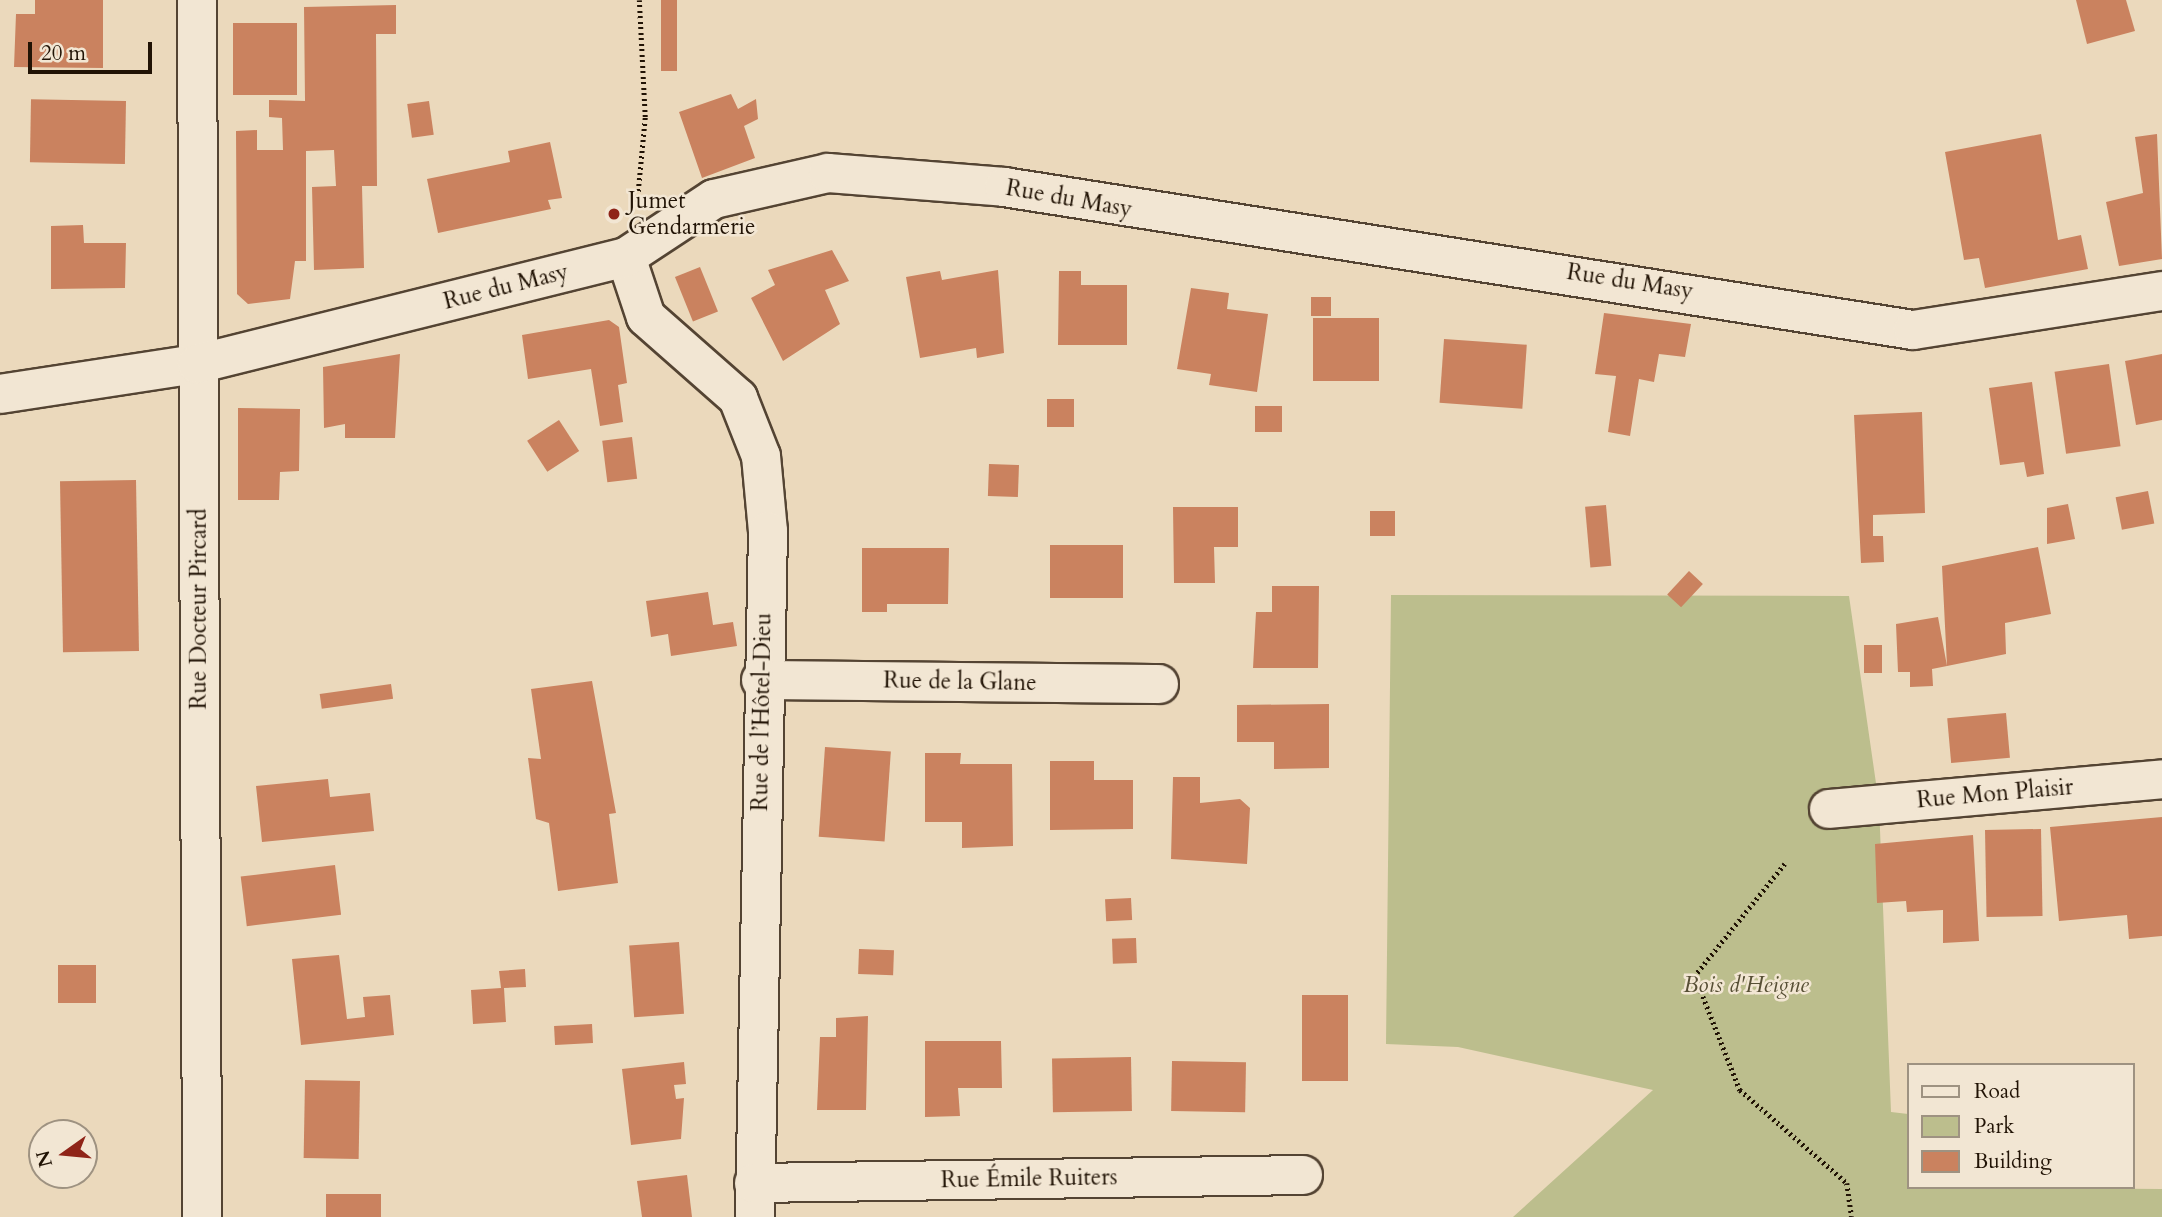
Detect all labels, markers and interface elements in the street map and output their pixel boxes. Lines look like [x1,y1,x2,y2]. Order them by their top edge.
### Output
scale bar [32,28,156,72]
text: 20 m [41,39,86,68]
street label: Rue du Masy [1004,174,1134,224]
place label: Jumet Gendarmerie [628,187,755,241]
marker: Jumet Gendarmerie [606,206,622,222]
street label: Rue du Masy [441,258,571,316]
street label: Rue du Masy [1565,258,1695,306]
street label: Rue Docteur Pircard [185,508,213,710]
street label: Rue de l’Hôtel-Dieu [746,612,778,812]
street label: Rue de la Glane [883,667,1037,697]
street label: Rue Mon Plaisir [1916,773,2074,815]
park label: Bois d'Heigne [1683,971,1809,999]
legend [1906,1063,2134,1189]
text: Road [1974,1077,2020,1106]
text: Park [1974,1112,2014,1141]
north arrow [28,1119,98,1189]
text: Building [1974,1147,2052,1176]
text: N [30,1148,59,1170]
street label: Rue Émile Ruiters [940,1164,1118,1194]

